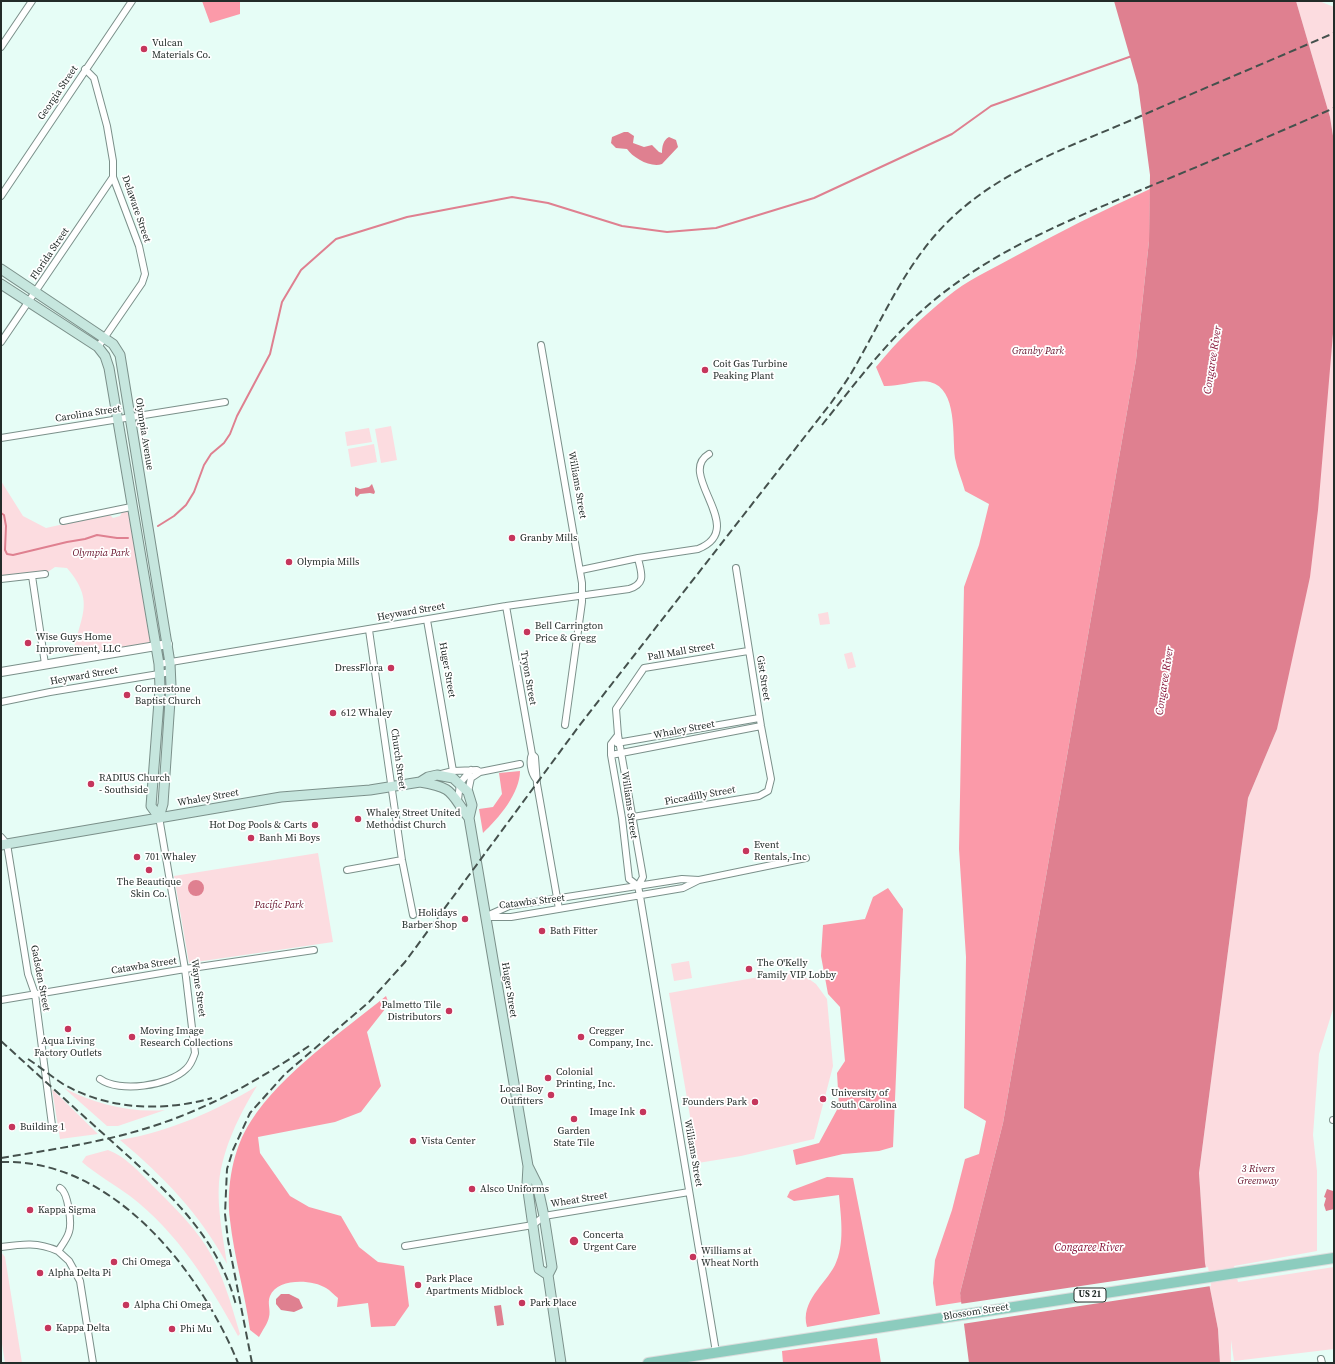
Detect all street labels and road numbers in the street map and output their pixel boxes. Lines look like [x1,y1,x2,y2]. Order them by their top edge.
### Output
street label: Georgia Street [35,64,81,122]
street label: Delaware Street [119,174,153,244]
street label: Florida Street [28,226,72,282]
street label: Olympia Avenue [132,397,156,471]
street label: Carolina Street [54,403,122,425]
street label: Williams Street [565,451,589,519]
street label: Heyward Street [376,600,446,624]
street label: Pall Mall Street [647,640,715,664]
street label: Huger Street [436,641,458,699]
street label: Tryon Street [517,650,539,706]
street label: Gist Street [754,655,772,701]
street label: Heyward Street [49,664,119,688]
street label: Whaley Street [652,718,716,742]
street label: Church Street [388,728,408,790]
street label: Williams Street [618,771,640,839]
street label: Piccadilly Street [664,784,736,808]
street label: Whaley Street [176,787,240,809]
street label: Catawba Street [499,892,565,912]
street label: Gadsden Street [28,944,52,1012]
street label: Catawba Street [110,955,178,977]
street label: Wayne Street [188,958,208,1018]
street label: Huger Street [499,961,519,1019]
street label: Williams Street [681,1119,705,1187]
street label: Wheat Street [550,1190,608,1210]
road number: US 21 [1074,1288,1106,1302]
street label: Blossom Street [942,1301,1010,1323]

